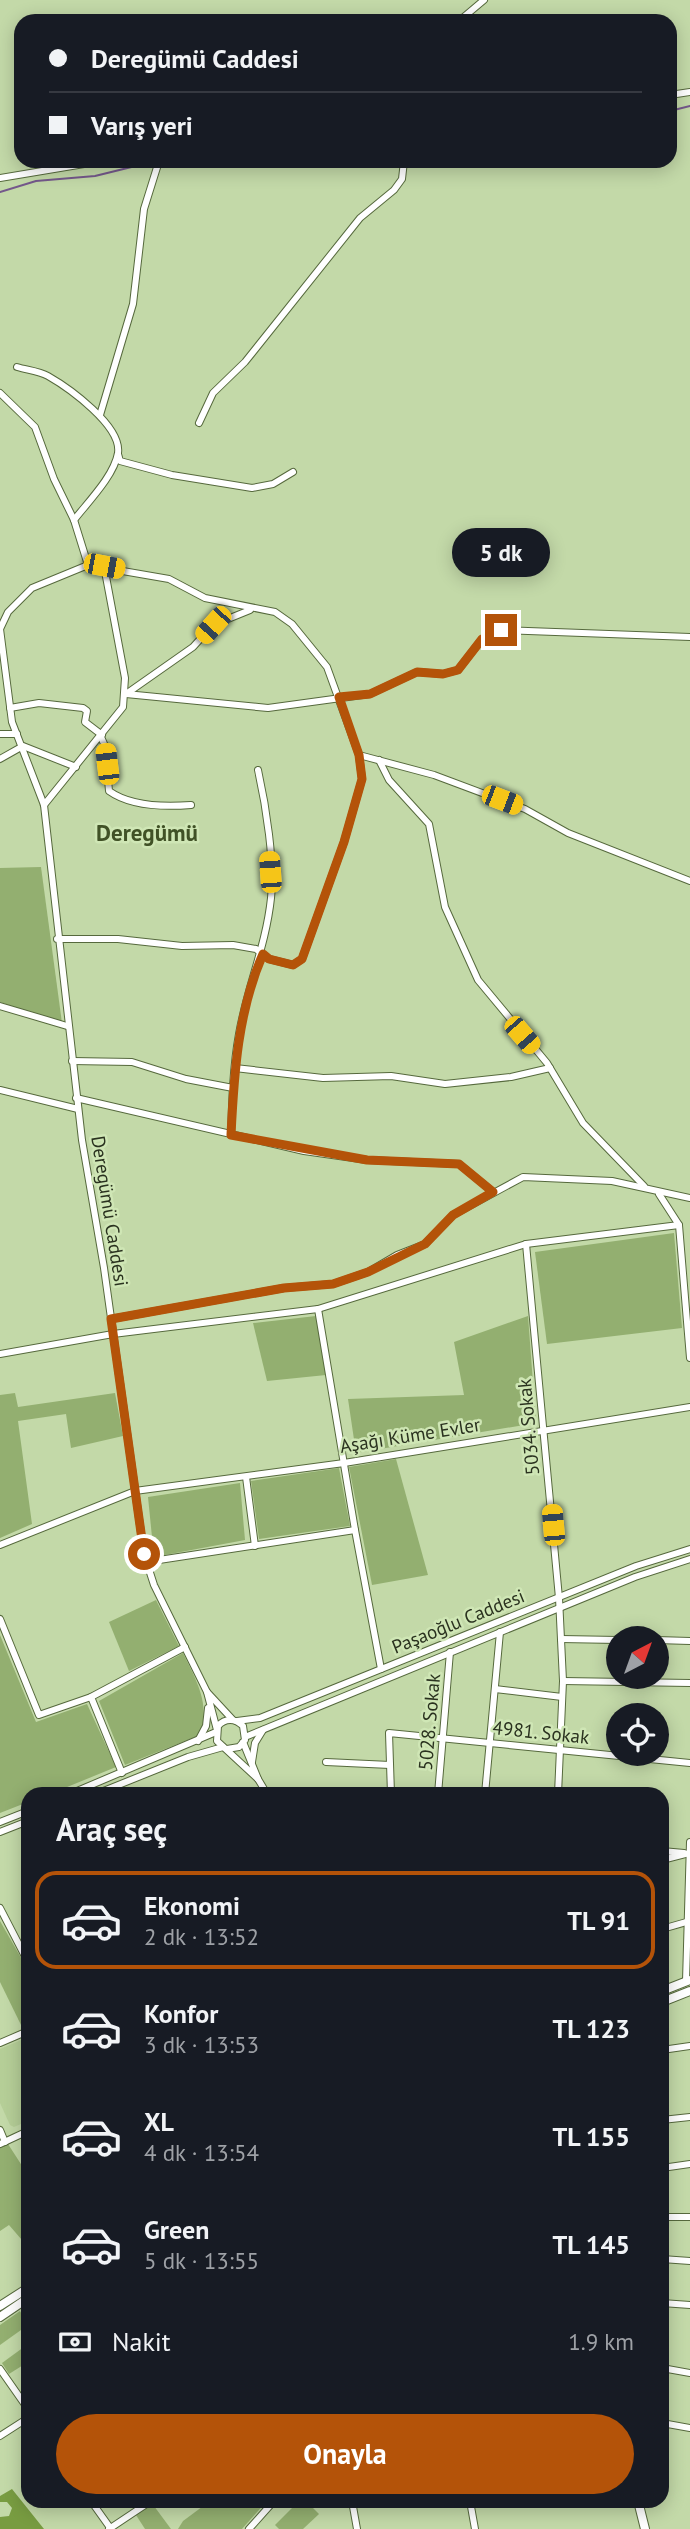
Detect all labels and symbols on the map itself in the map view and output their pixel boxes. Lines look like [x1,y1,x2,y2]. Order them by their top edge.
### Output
callout: 5 dk [452,528,550,578]
car [82,552,127,580]
car [192,602,235,648]
route end [485,614,517,646]
car [95,742,120,786]
car [479,783,526,817]
district label: Deregümü [96,818,198,847]
car [259,850,282,894]
car [501,1012,544,1058]
street label: Deregümü Caddesi [86,1134,134,1288]
street label: 5034. Sokak [512,1378,544,1476]
street label: Aşağı Küme Evler [338,1412,482,1458]
car [541,1503,566,1547]
route start [128,1538,160,1570]
street label: Paşaoğlu Caddesi [388,1583,528,1659]
north arrow [606,1626,668,1689]
street label: 5028. Sokak [413,1673,445,1771]
street label: 4981. Sokak [492,1715,590,1749]

